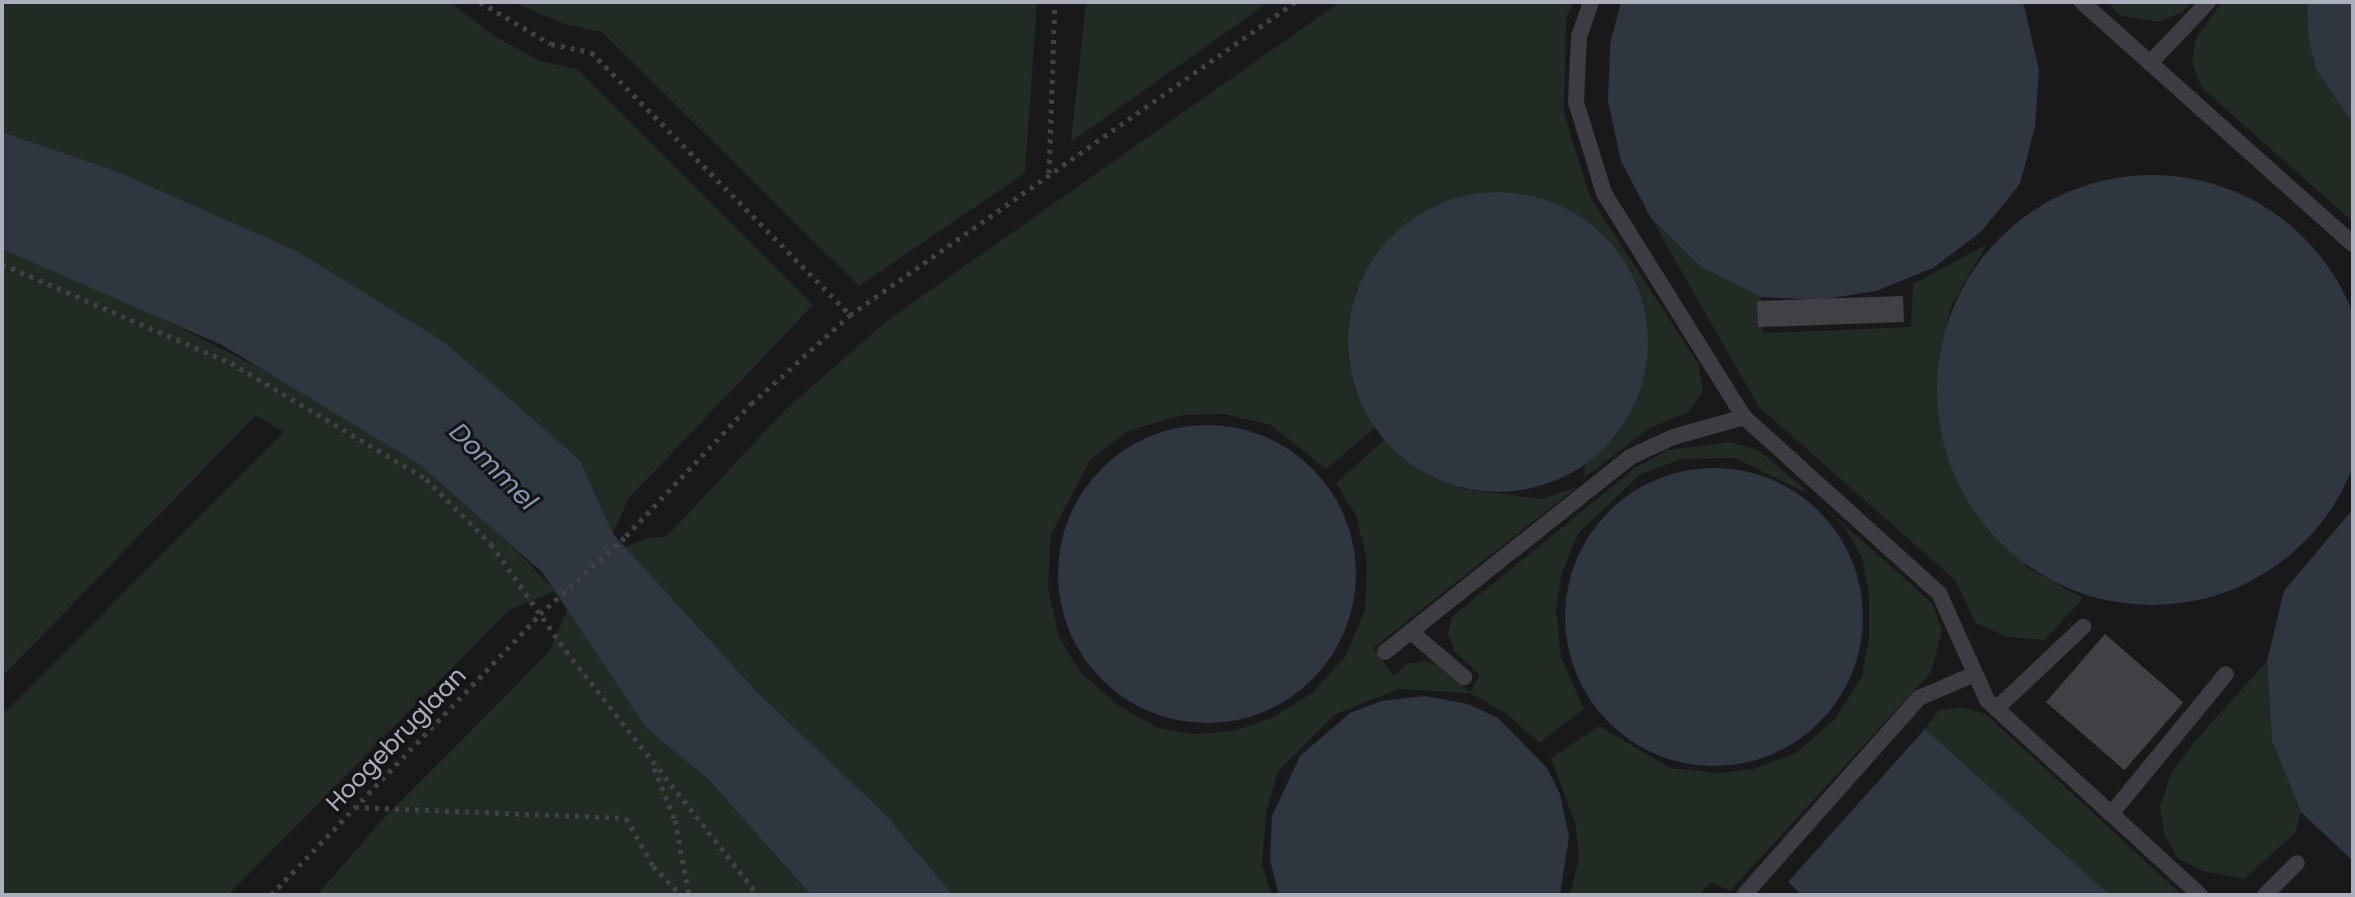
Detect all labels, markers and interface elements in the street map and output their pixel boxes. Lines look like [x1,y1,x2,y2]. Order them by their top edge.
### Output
water label: Dommel [443,417,543,517]
street label: Hoogebruglaan [320,661,472,817]

